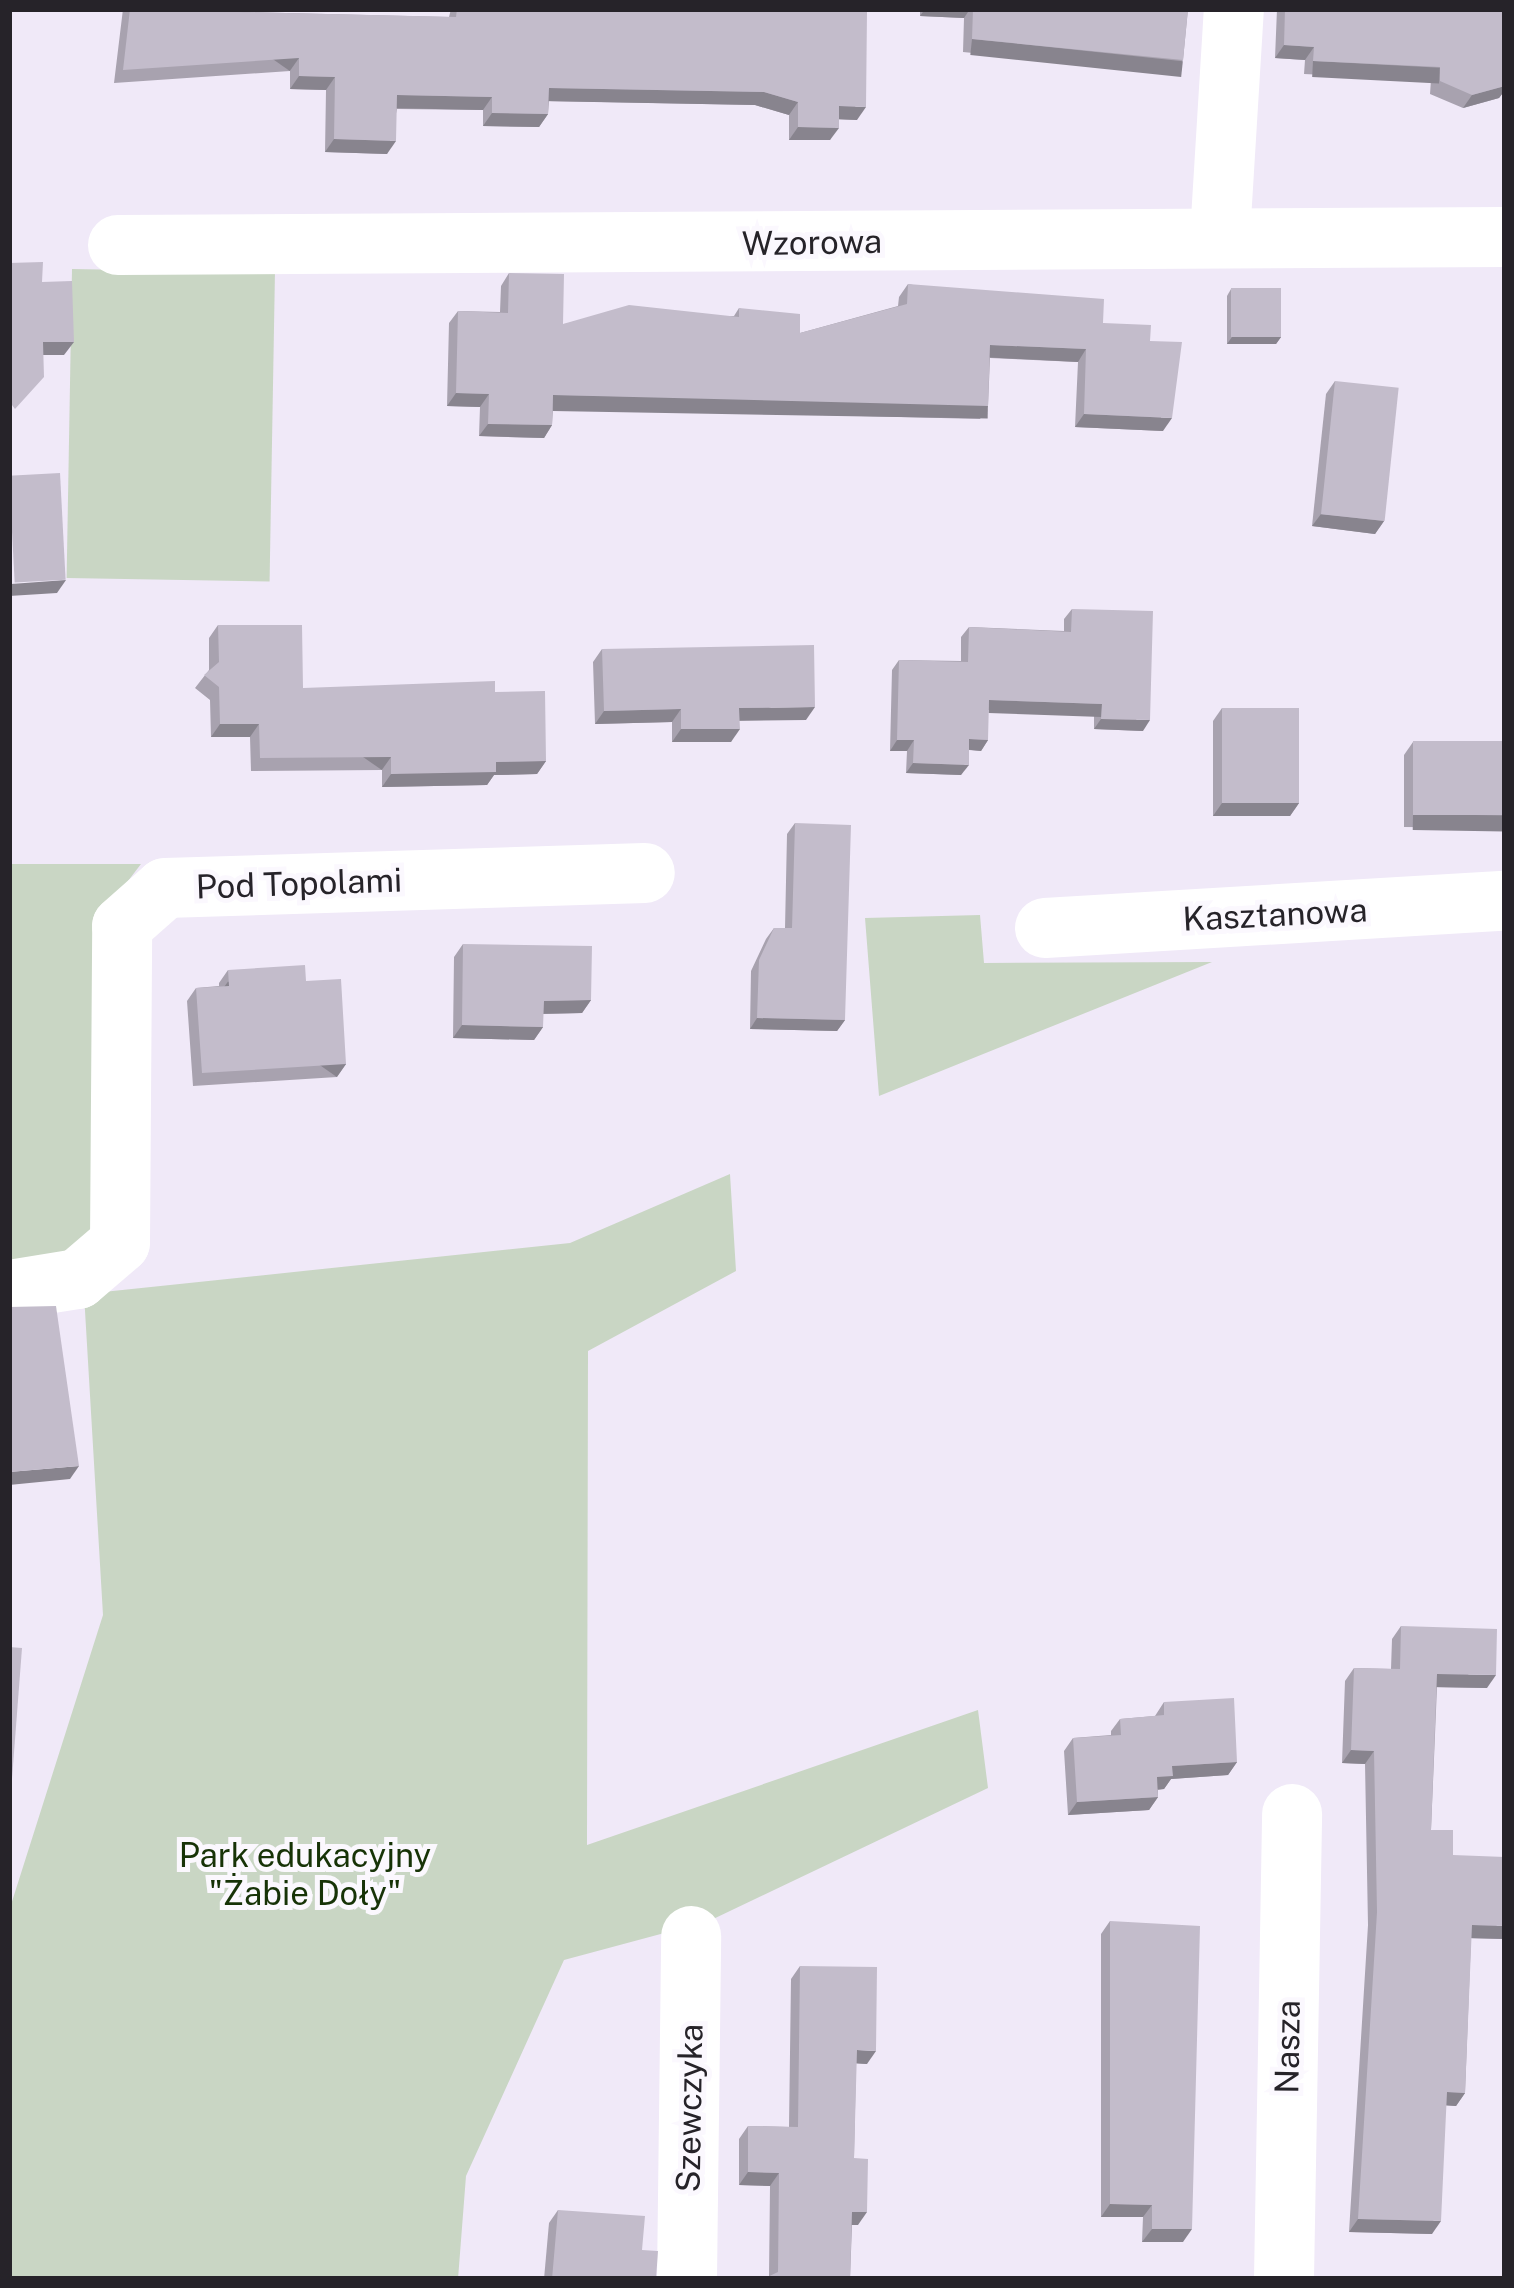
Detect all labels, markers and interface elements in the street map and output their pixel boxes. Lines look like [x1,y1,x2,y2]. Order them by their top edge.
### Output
street label: Wzorowa [742,222,882,264]
street label: Pod Topolami [195,861,403,907]
street label: Kasztanowa [1182,890,1368,940]
park label: Park edukacyjny "Żabie Doły" [179,1836,431,1914]
street label: Nasza [1267,2000,1309,2094]
street label: Szewczyka [669,2023,711,2193]

